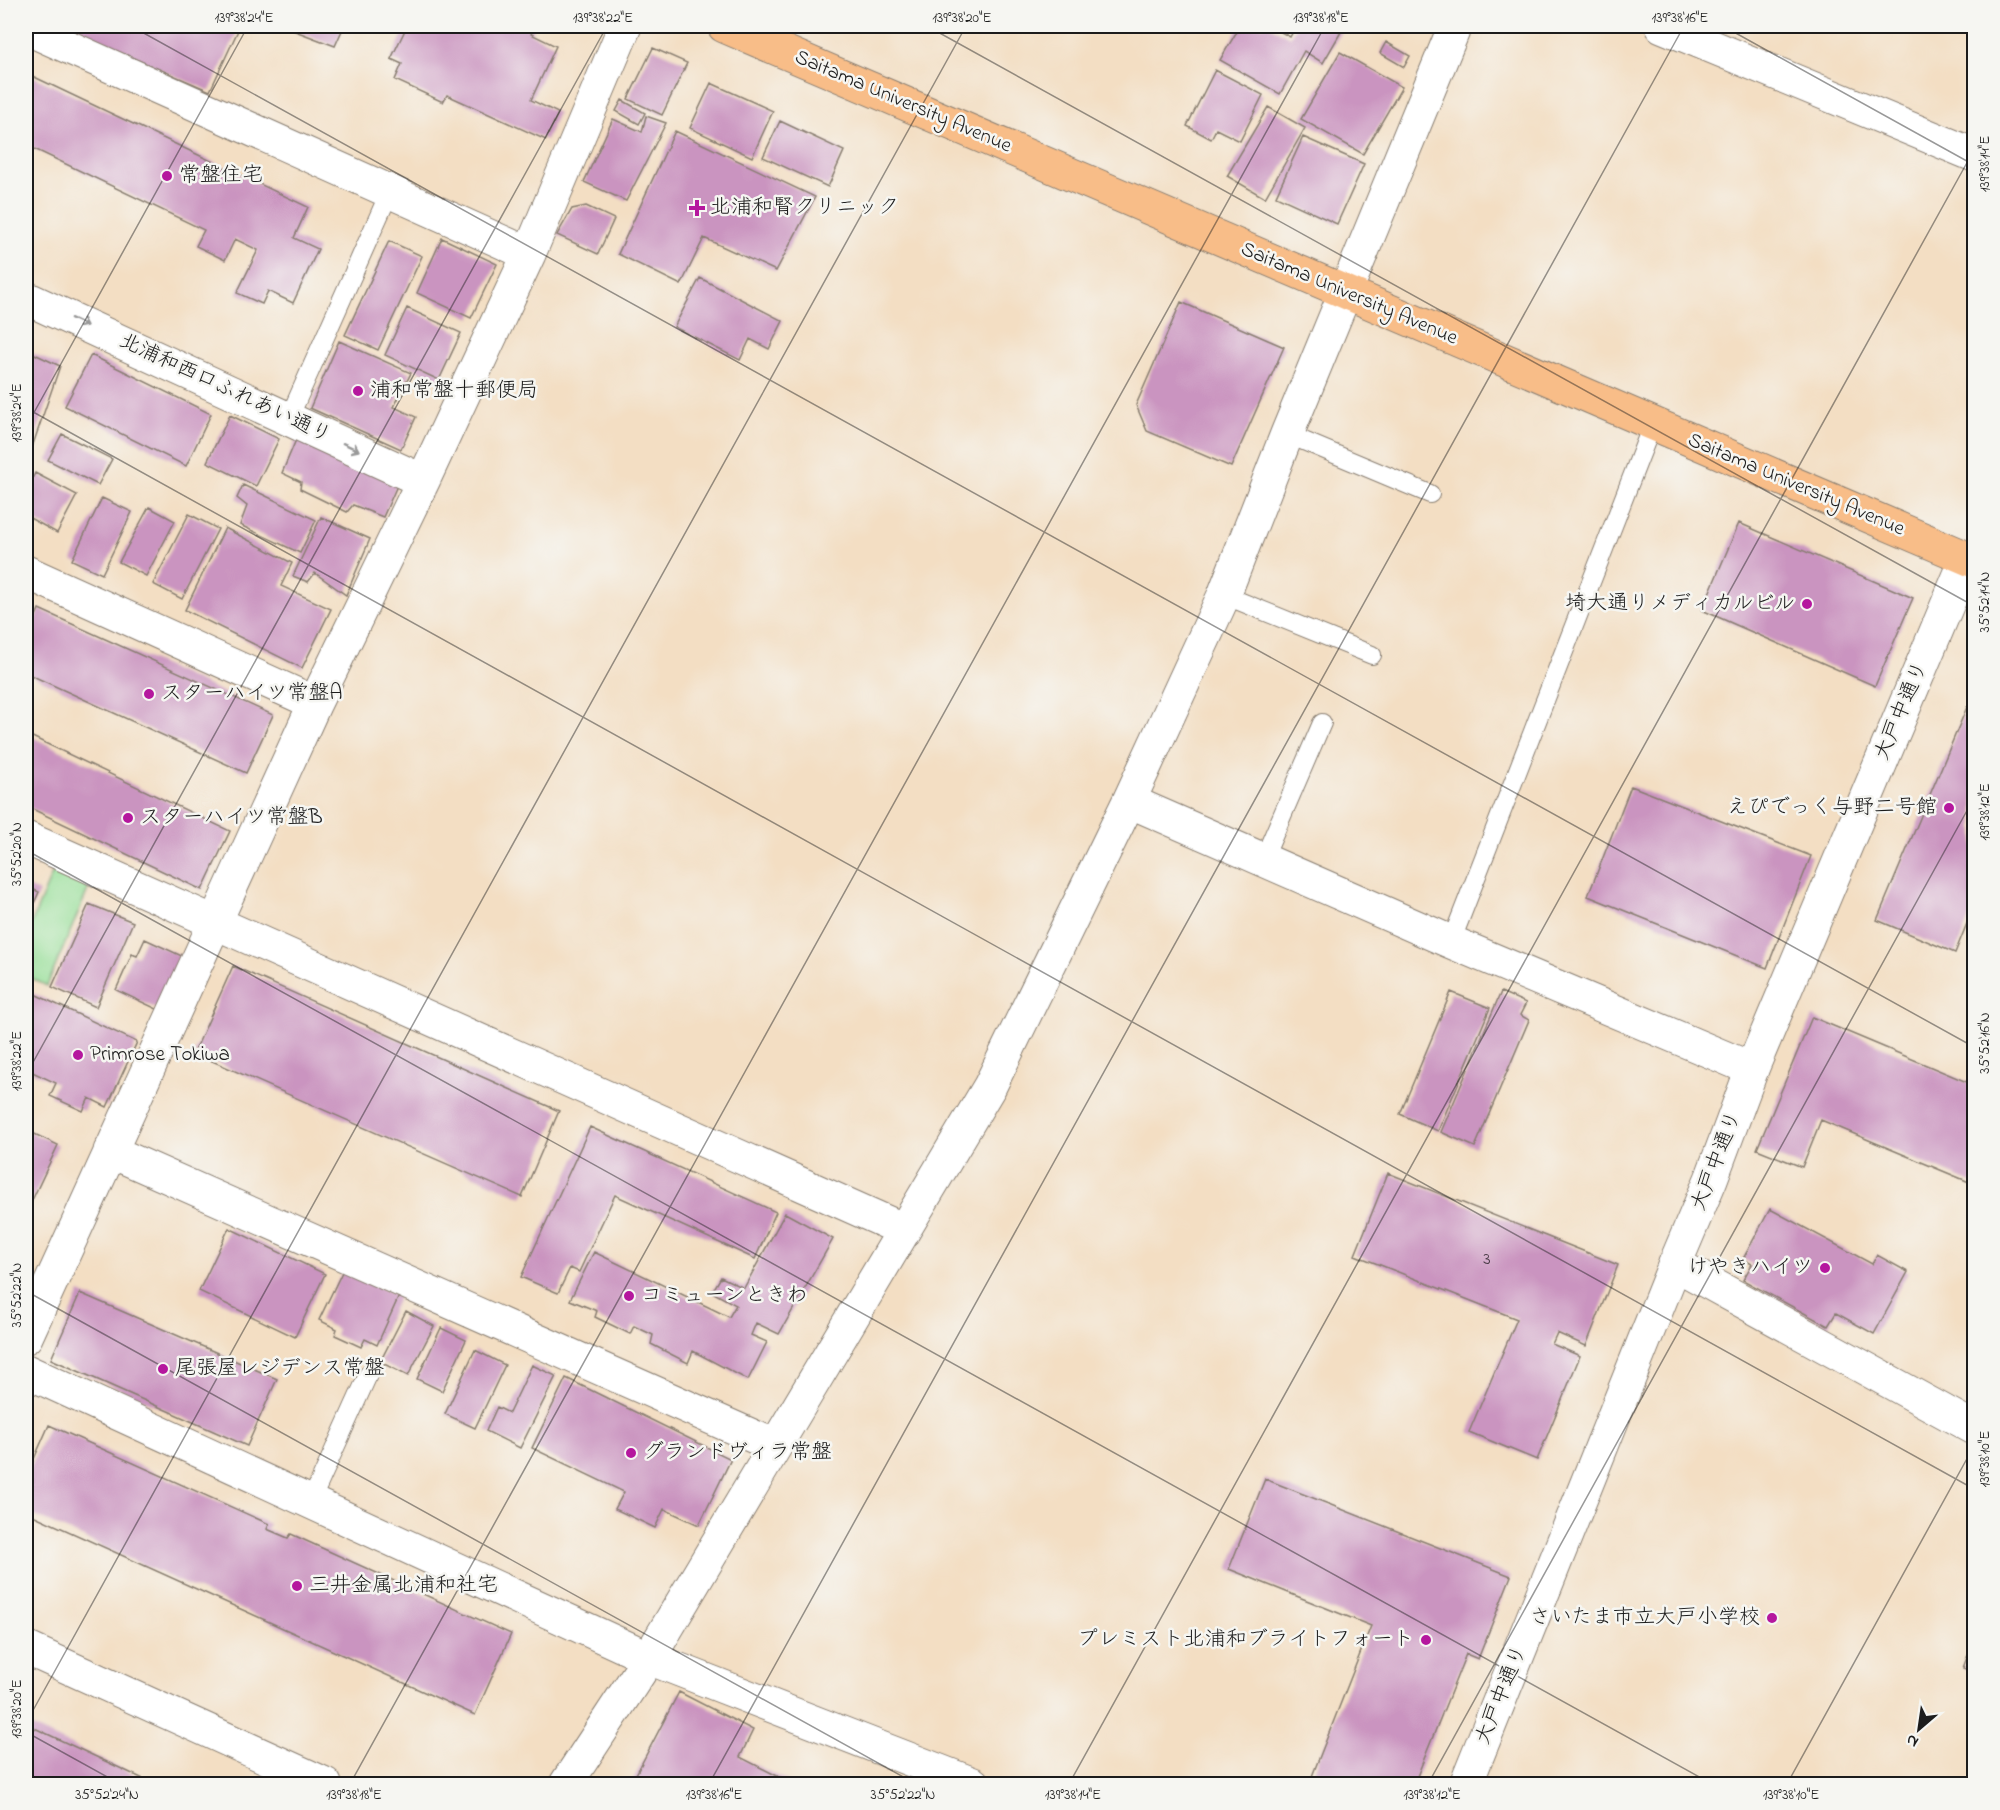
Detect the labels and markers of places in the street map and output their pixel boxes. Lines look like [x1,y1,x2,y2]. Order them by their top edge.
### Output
place label: 常盤住宅 [179,161,263,191]
marker: 常盤住宅 [160,169,174,183]
place label: 北浦和腎クリニック [710,193,899,223]
marker: 北浦和腎クリニック [688,199,706,217]
place label: 浦和常盤十郵便局 [370,376,538,406]
marker: 浦和常盤十郵便局 [351,384,365,398]
place label: 埼大通りメディカルビル [1565,589,1795,619]
marker: 埼大通りメディカルビル [1800,597,1814,611]
place label: スターハイツ常盤A [161,679,342,709]
marker: スターハイツ常盤A [142,687,156,701]
place label: えぴでっく与野二号館 [1727,793,1937,823]
marker: えぴでっく与野二号館 [1942,801,1956,815]
place label: スターハイツ常盤B [140,803,323,833]
marker: スターハイツ常盤B [121,811,135,825]
place label: Primrose Tokiwa [90,1040,230,1070]
marker: Primrose Tokiwa [71,1048,85,1062]
place label: けやきハイツ [1687,1253,1813,1283]
marker: けやきハイツ [1818,1261,1832,1275]
place label: コミューンときわ [641,1281,808,1311]
marker: コミューンときわ [622,1289,636,1303]
place label: 尾張屋レジデンス常盤 [175,1354,385,1384]
marker: 尾張屋レジデンス常盤 [156,1362,170,1376]
place label: グランドヴィラ常盤 [643,1438,832,1468]
marker: グランドヴィラ常盤 [624,1446,638,1460]
place label: 三井金属北浦和社宅 [309,1571,498,1601]
marker: 三井金属北浦和社宅 [290,1579,304,1593]
place label: さいたま市立大戸小学校 [1530,1603,1760,1633]
marker: さいたま市立大戸小学校 [1765,1611,1779,1625]
place label: プレミスト北浦和ブライトフォート [1077,1625,1414,1655]
marker: プレミスト北浦和ブライトフォート [1419,1633,1433,1647]

